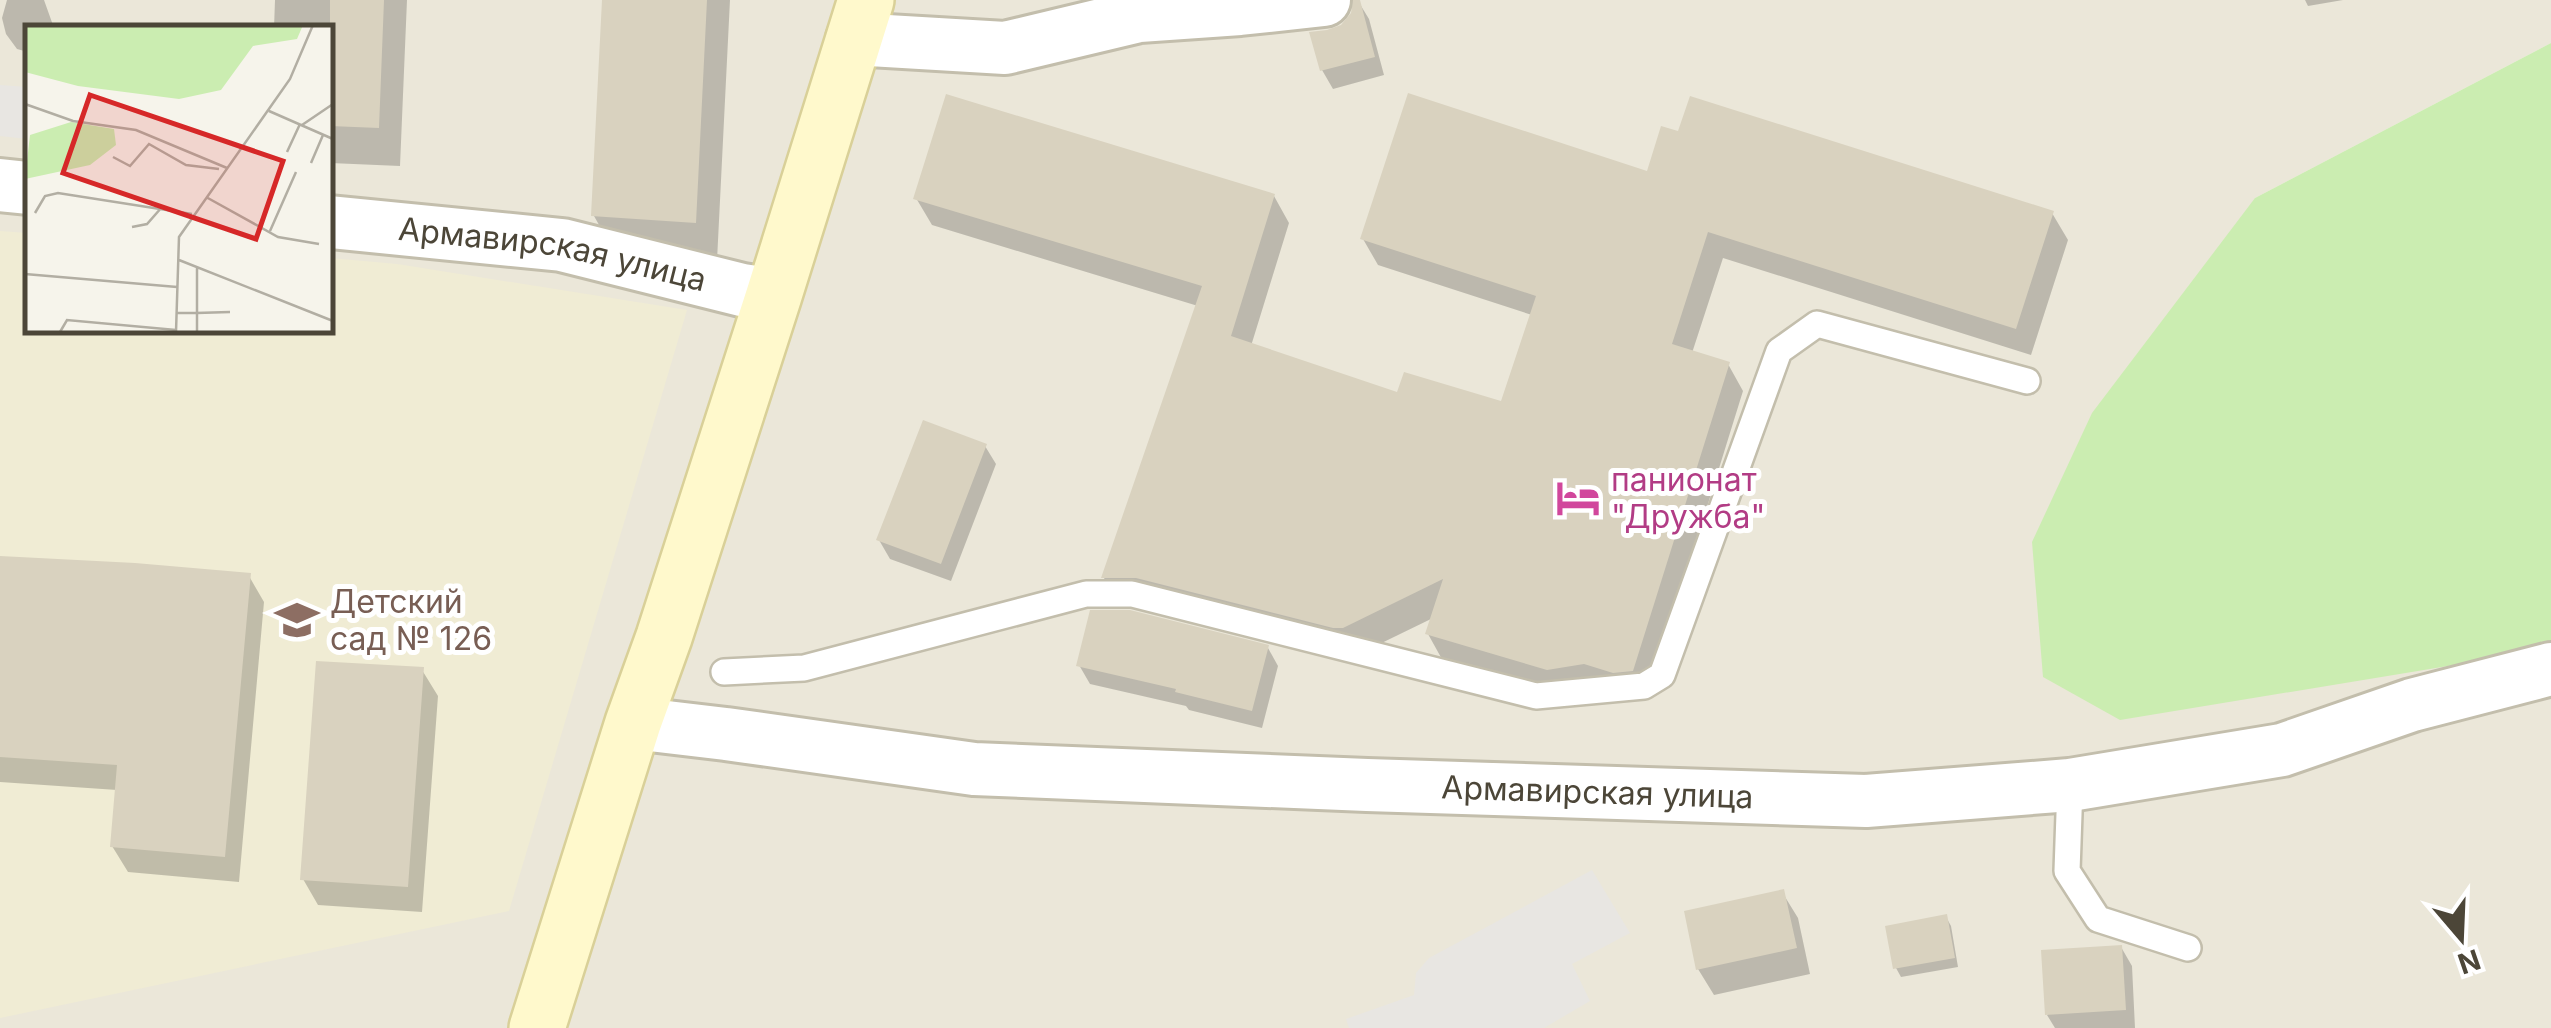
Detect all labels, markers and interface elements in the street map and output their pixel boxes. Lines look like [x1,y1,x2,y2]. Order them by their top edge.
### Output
inset map [25,25,332,332]
street label: Армавирская улица [397,209,710,299]
place label: панионат "Дружба" [1611,460,1765,536]
hotel icon: панионат "Дружба" [1554,474,1602,522]
place label: Детский сад № 126 [330,582,492,658]
school or university icon: Детский сад № 126 [273,596,321,644]
street label: Армавирская улица [1441,767,1754,816]
north arrow [2411,888,2511,988]
text: N [2454,942,2485,981]

